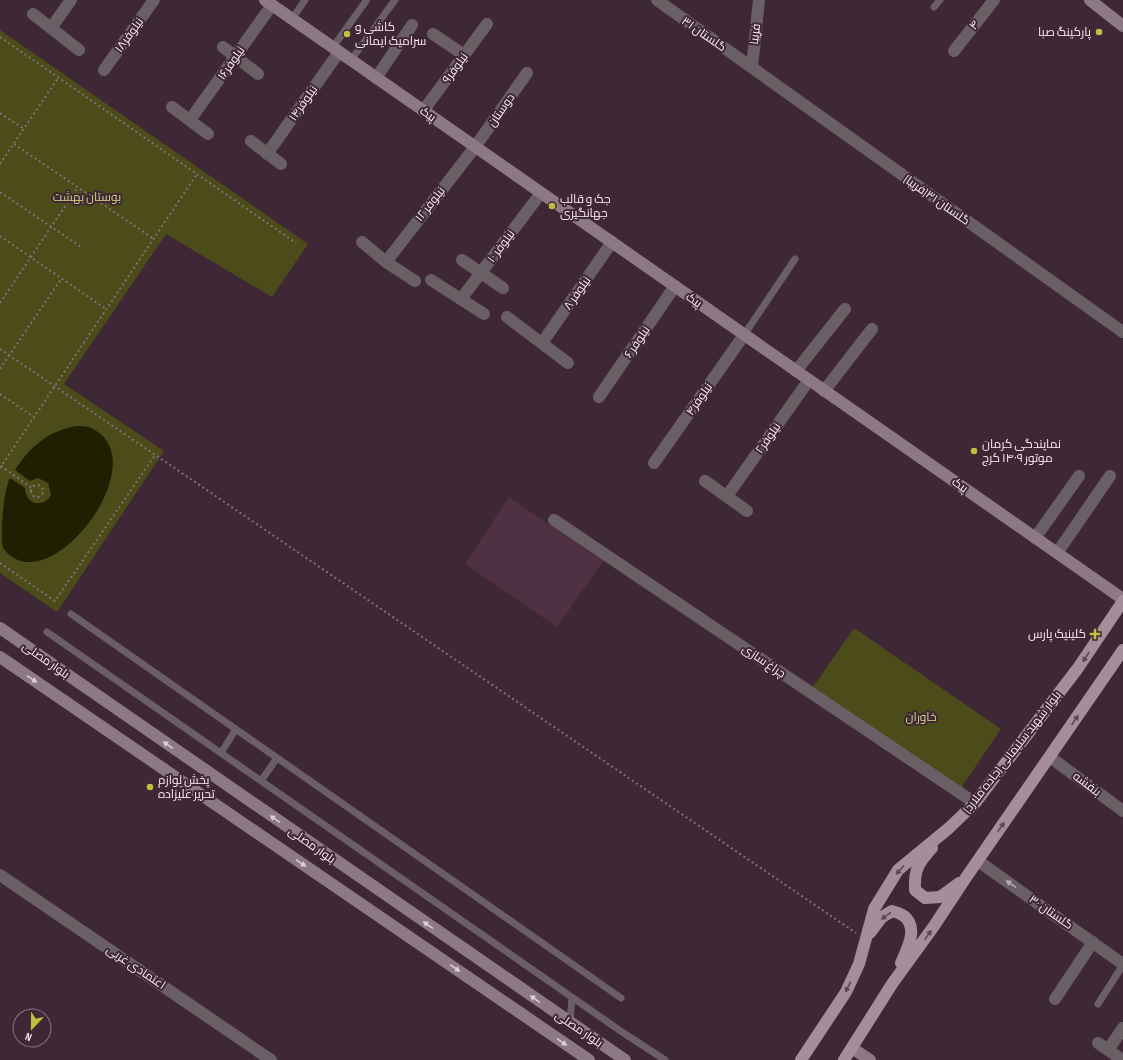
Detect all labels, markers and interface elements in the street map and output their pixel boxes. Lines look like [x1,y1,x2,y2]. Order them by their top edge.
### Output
street label: گلستان ۳۱ [679,14,729,55]
street label: نیلوفر۱۸ [112,15,147,56]
street label: ۴ [966,18,983,33]
place label: کاشی و سرامیک ایمانی [355,20,426,49]
street label: فریبا [747,23,764,45]
place label: پارکینگ صبا [1038,25,1092,41]
marker: پارکینگ صبا [1094,27,1104,37]
marker: کاشی و سرامیک ایمانی [342,29,352,39]
street label: نیلوفر۱۶ [214,44,248,83]
street label: نیلوفر۹ [439,50,472,87]
street label: نیلوفر۱۴ [286,83,321,124]
street label: دوستان [485,91,518,130]
street label: پیک [416,104,439,127]
street label: گلستان ۳۱(فریبا) [901,172,973,229]
street label: نیلوفر ۱۲ [412,184,449,225]
park label: بوستان بهشت [53,190,121,205]
place label: جک و قالب جهانگیری [560,192,611,221]
marker: جک و قالب جهانگیری [547,201,557,211]
street label: نیلوفر ۱۰ [484,227,518,266]
street label: نیلوفر ۸ [560,274,594,313]
street label: پیک [682,290,705,313]
street label: نیلوفر ۶ [621,323,654,361]
street label: نیلوفر۴ [683,380,716,418]
street label: نیلوفر۲ [752,420,784,457]
place label: نمایندگی کرمان موتور ۱۴۰۹ کرج [982,437,1061,466]
marker: نمایندگی کرمان موتور ۱۴۰۹ کرج [969,446,979,456]
street label: پیک [948,475,971,498]
place label: کلینیک پارس [1028,627,1086,643]
marker: کلینیک پارس [1089,628,1101,640]
street label: بلوار مصلی [19,639,72,682]
street label: چراغ سازی [738,641,788,682]
one-way arrow [1082,651,1089,662]
one-way arrow [27,675,37,683]
street label: بلوار شهید سلیمانی (جاده ملارد) [960,688,1065,816]
park label: خاوران [905,710,937,725]
one-way arrow [1071,715,1079,726]
one-way arrow [163,741,174,749]
street label: بنفشه [1070,769,1104,800]
place label: پخش لوازم تحریر علیزاده [158,773,215,802]
marker: پخش لوازم تحریر علیزاده [145,782,155,792]
one-way arrow [270,815,281,823]
one-way arrow [997,822,1005,833]
street label: بلوار مصلی [285,824,338,867]
one-way arrow [296,859,307,867]
one-way arrow [895,864,904,875]
one-way arrow [1006,880,1017,888]
street label: گلستان ۳۰ [1026,892,1076,933]
one-way arrow [881,911,891,919]
one-way arrow [423,921,434,929]
one-way arrow [924,929,932,940]
street label: اعتمادی غربی [103,942,168,993]
one-way arrow [450,964,460,972]
one-way arrow [845,982,851,993]
one-way arrow [530,995,540,1003]
north arrow [12,1008,52,1048]
street label: بلوار مصلی [552,1008,605,1051]
text: N [23,1030,34,1044]
one-way arrow [557,1038,567,1046]

